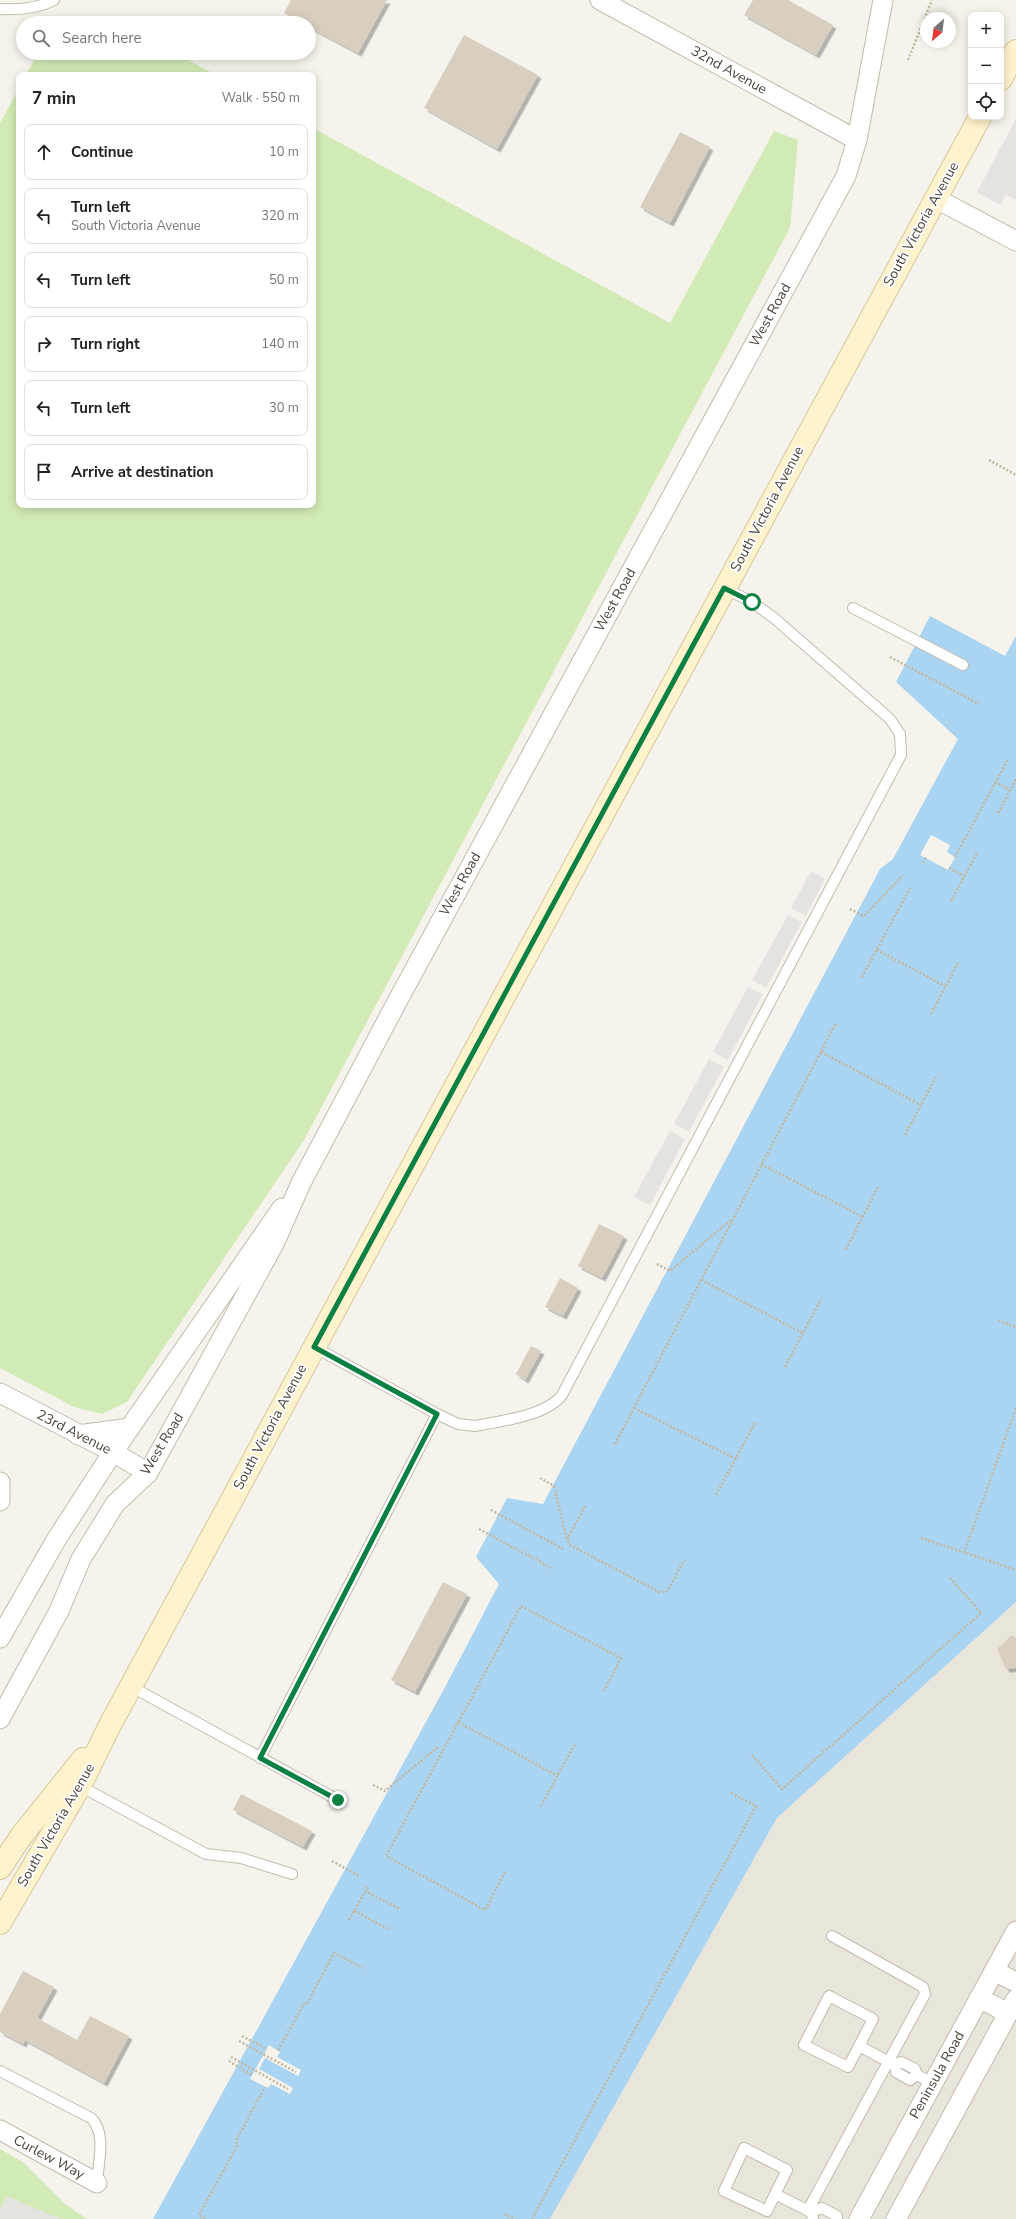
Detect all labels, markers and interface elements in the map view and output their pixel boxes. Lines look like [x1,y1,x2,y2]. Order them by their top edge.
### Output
north arrow [920,12,956,48]
map controls [968,12,1004,120]
button: + [968,12,1004,48]
search box [16,16,316,60]
icon: search [30,27,52,49]
text: Search here [62,28,142,48]
street label: 32nd Avenue [688,41,770,99]
button: − [968,48,1004,84]
button: locate [968,84,1004,120]
text: 7 min [32,87,76,110]
text: Walk · 550 m [222,89,300,107]
icon: ahead [33,141,55,163]
text: Continue [71,142,133,162]
text: 10 m [269,143,299,161]
street label: South Victoria Avenue [879,158,963,290]
text: Turn left [71,197,130,217]
icon: left [33,205,55,227]
text: 320 m [261,207,299,225]
text: South Victoria Avenue [71,217,201,235]
icon: left [33,269,55,291]
text: Turn left [71,270,130,290]
text: 50 m [269,271,299,289]
street label: West Road [745,280,795,350]
icon: right [33,333,55,355]
text: Turn right [71,334,140,354]
text: 140 m [261,335,299,353]
icon: left [33,397,55,419]
text: Turn left [71,398,130,418]
text: 30 m [269,399,299,417]
street label: South Victoria Avenue [726,443,808,575]
icon: arrive [33,461,55,483]
text: Arrive at destination [71,462,214,482]
street label: West Road [590,565,640,635]
route start [743,593,761,611]
street label: West Road [435,849,485,919]
street label: South Victoria Avenue [229,1361,311,1493]
street label: 23rd Avenue [34,1405,114,1459]
street label: West Road [136,1409,188,1479]
street label: South Victoria Avenue [13,1760,99,1890]
route end [329,1791,347,1809]
street label: Peninsula Road [905,2028,969,2122]
street label: Curlew Way [10,2130,89,2184]

